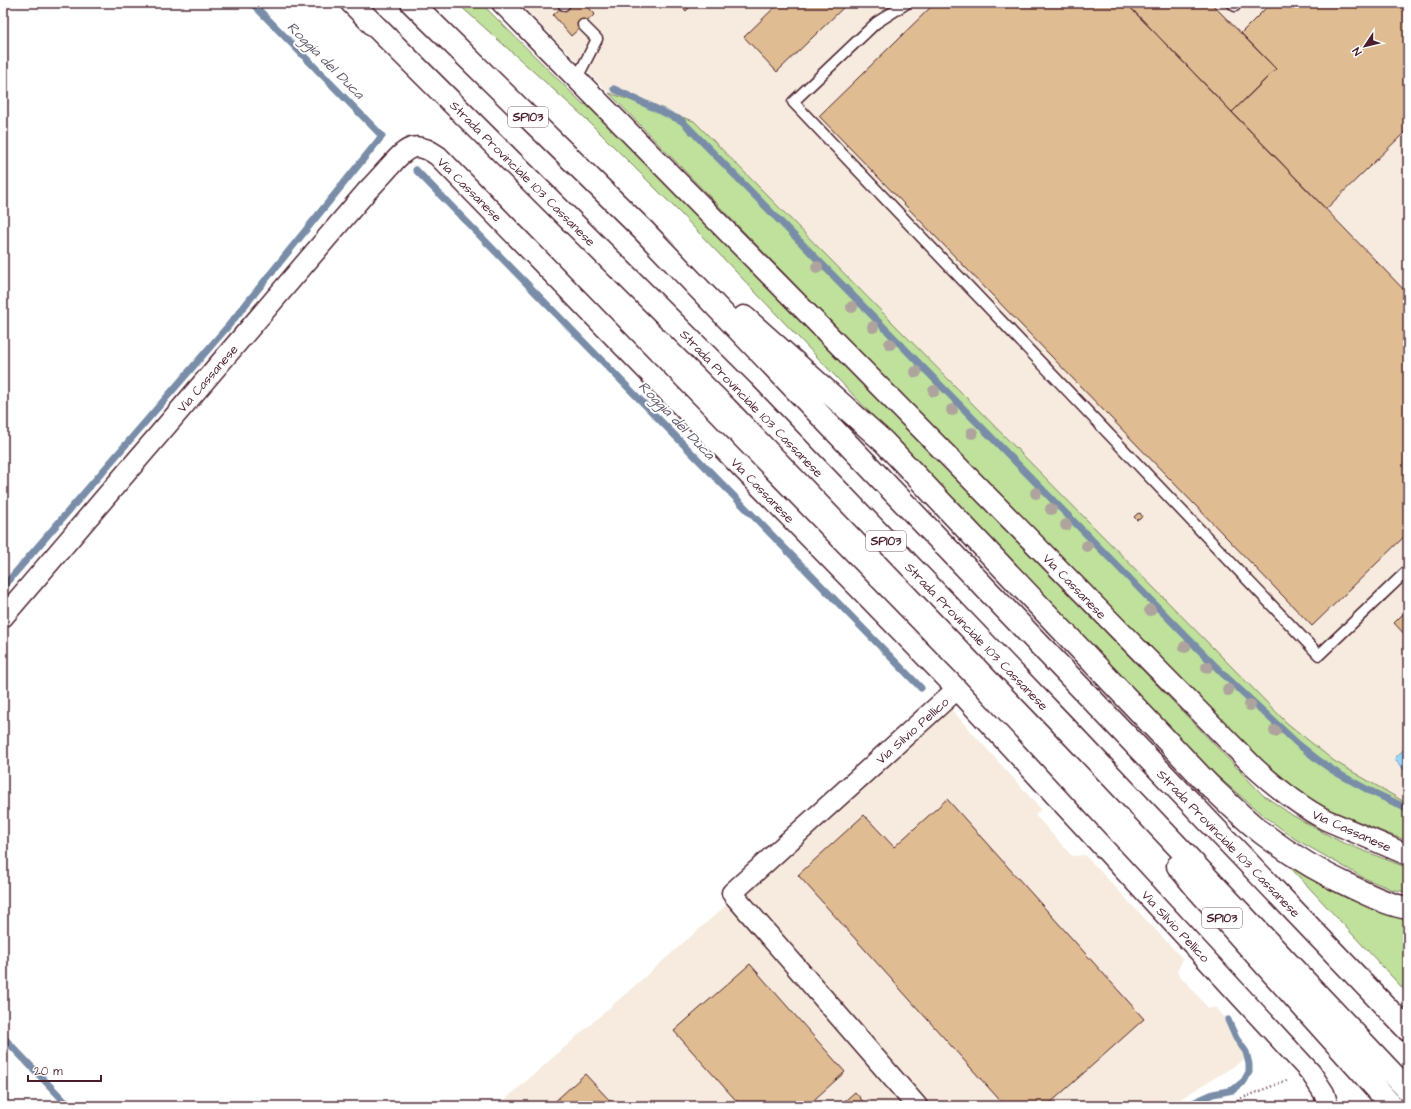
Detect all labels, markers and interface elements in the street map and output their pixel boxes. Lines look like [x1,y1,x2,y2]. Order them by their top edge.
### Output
water label: Roggia del Duca [282,18,369,104]
north arrow [1345,26,1385,66]
text: N [1349,44,1365,59]
street label: Strada Provinciale 103 Cassanese [445,97,599,251]
road number: SP103 [508,107,548,127]
street label: Via Cassanese [433,153,506,226]
street label: Strada Provinciale 103 Cassanese [676,326,827,482]
street label: Via Cassanese [173,341,242,416]
water label: Roggia del Duca [634,377,719,465]
street label: Via Cassanese [726,454,798,527]
road number: SP103 [866,531,906,551]
street label: Via Cassanese [1038,550,1110,623]
street label: Strada Provinciale 103 Cassanese [901,559,1052,715]
street label: Via Silvio Pellico [872,693,954,768]
street label: Strada Provinciale 103 Cassanese [1153,766,1304,922]
street label: Via Cassanese [1309,806,1394,856]
street label: Via Silvio Pellico [1137,887,1214,967]
road number: SP103 [1202,908,1242,928]
scale bar [28,1057,101,1083]
text: 20 m [34,1063,63,1080]

